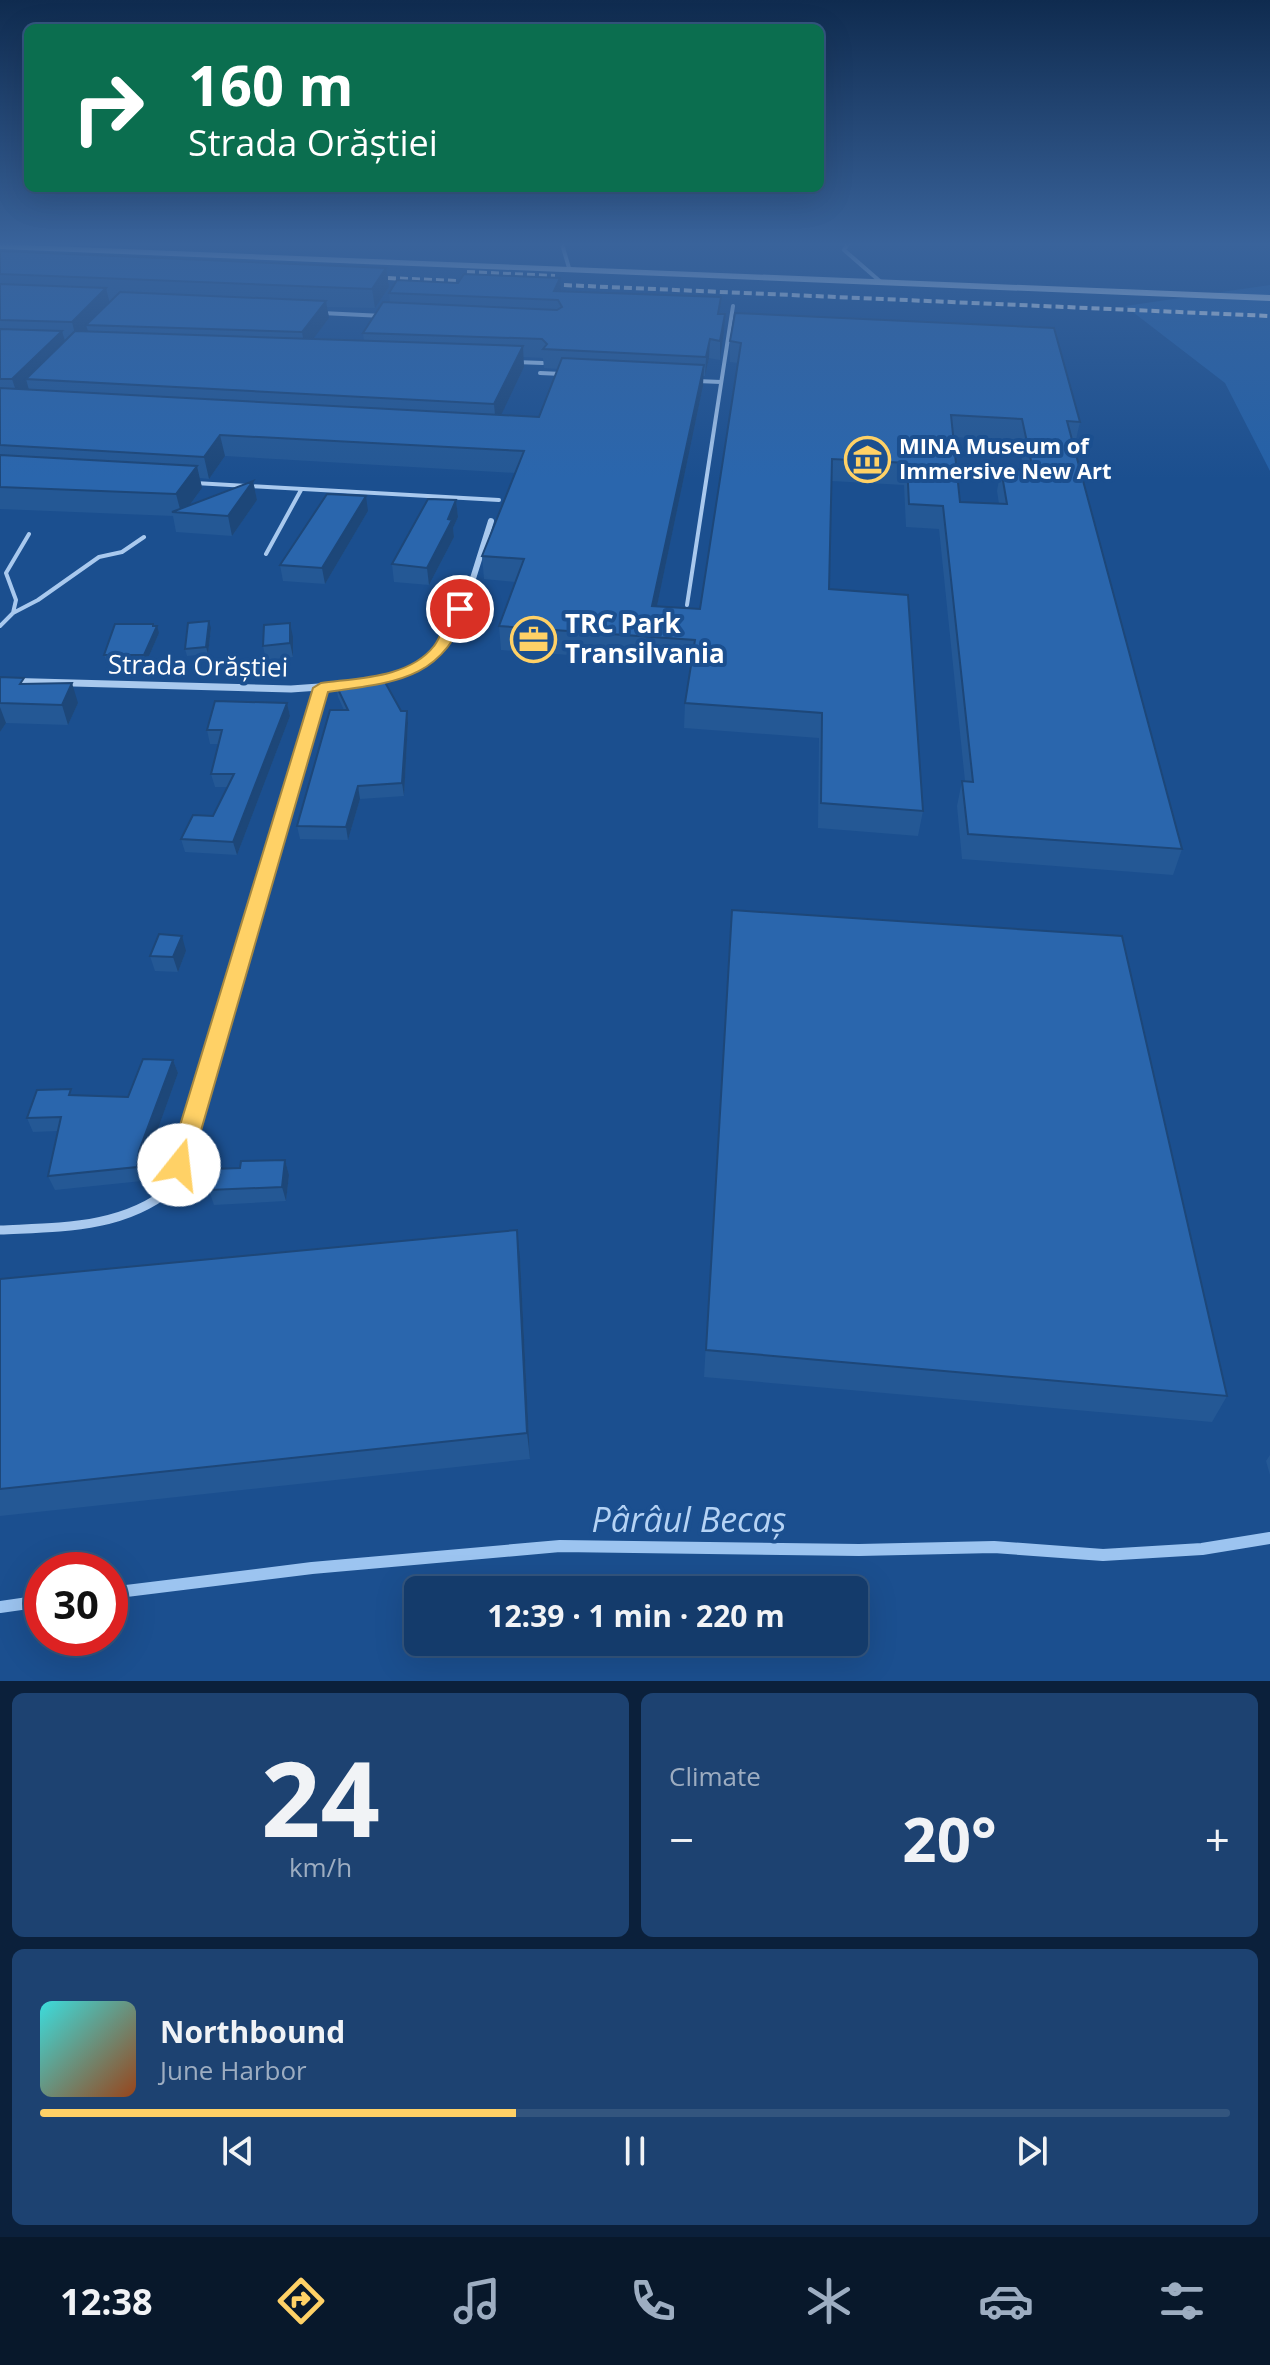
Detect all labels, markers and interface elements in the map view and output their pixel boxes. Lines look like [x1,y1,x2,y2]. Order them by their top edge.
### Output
text: 160 m [188,46,354,122]
icon: right [56,56,160,160]
text: Strada Orăștiei [188,118,438,167]
place label: MINA Museum of Immersive New Art [899,430,1112,485]
museum icon: MINA Museum of Immersive New Art [844,435,892,483]
pin [426,575,494,643]
icon: arrive [438,587,482,631]
place label: TRC Park Transilvania [565,605,725,671]
office icon: TRC Park Transilvania [510,615,558,663]
street label: Strada Orăștiei [108,645,289,685]
position arrow [137,1123,221,1207]
water label: Pârâul Becaș [592,1496,786,1542]
speed limit sign: 30 [24,1552,128,1656]
text: 12:39 · 1 min · 220 m [487,1595,785,1636]
text: 24 [261,1726,380,1867]
text: Climate [669,1758,761,1794]
text: 20° [902,1798,997,1880]
text: − [669,1809,694,1869]
text: + [1205,1809,1230,1869]
text: km/h [289,1849,352,1885]
text: Northbound [160,2011,345,2052]
text: June Harbor [160,2052,307,2088]
icon: previous [216,2129,260,2173]
icon: pause [613,2129,657,2173]
icon: next [1010,2129,1054,2173]
icon: directions [273,2273,329,2329]
icon: music [449,2273,505,2329]
icon: phone [625,2273,681,2329]
icon: climate [801,2273,857,2329]
icon: car [978,2273,1034,2329]
icon: filters [1154,2273,1210,2329]
text: 12:38 [60,2277,153,2326]

